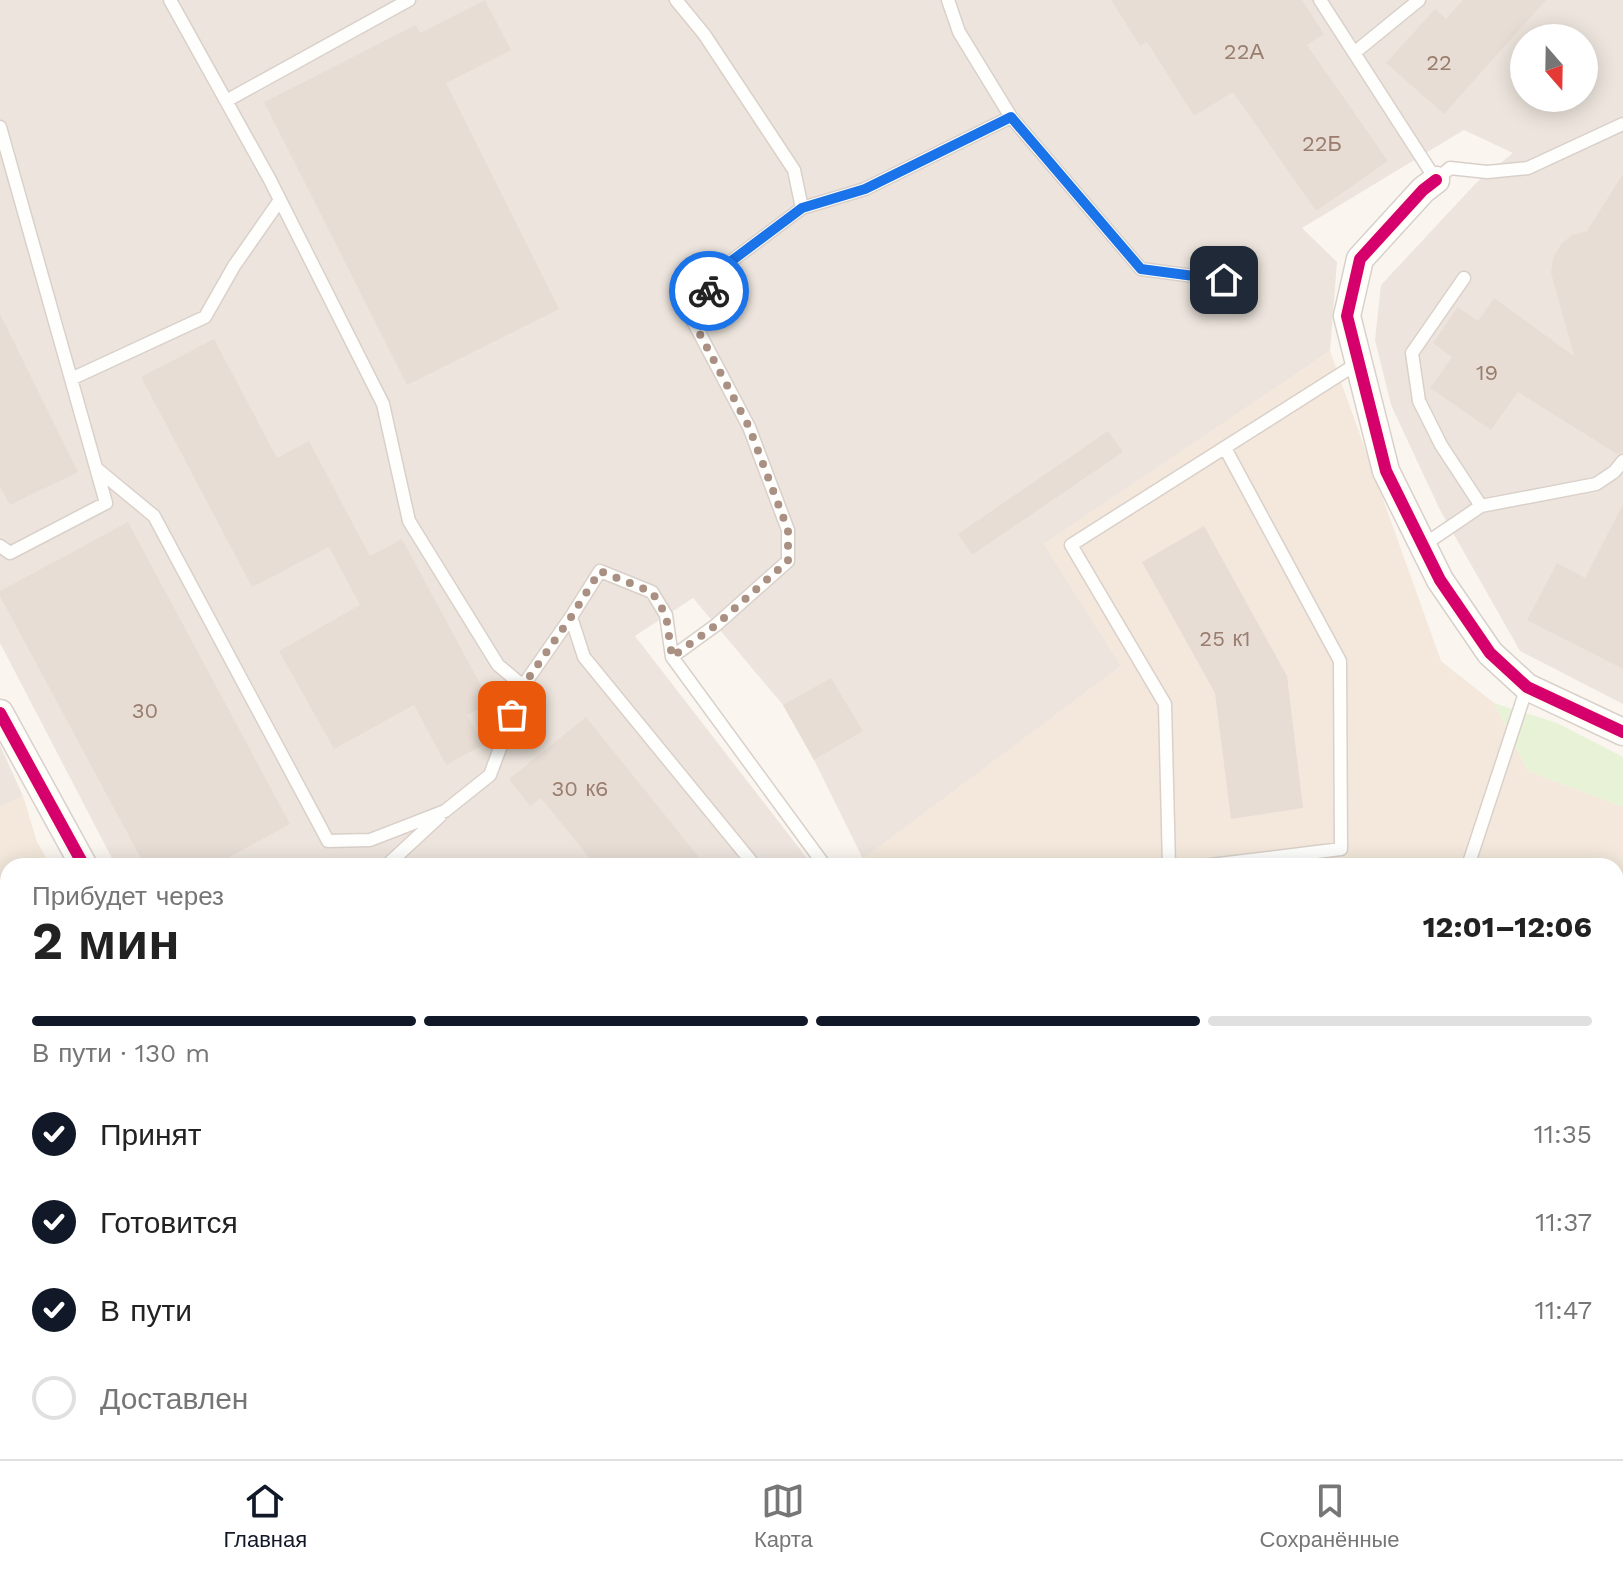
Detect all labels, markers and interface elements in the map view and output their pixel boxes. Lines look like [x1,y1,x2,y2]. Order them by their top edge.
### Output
north arrow [1510,24,1598,112]
map controls [1510,24,1598,112]
house number: 22А [1224,39,1264,64]
house number: 22 [1426,50,1452,75]
house number: 22Б [1302,131,1342,156]
pin [1190,246,1258,314]
courier [669,251,749,331]
icon: home [1202,258,1246,302]
icon: bike [687,269,731,313]
house number: 19 [1476,360,1498,385]
house number: 25 к1 [1199,626,1251,651]
pin [478,681,546,749]
icon: bag [490,693,534,737]
house number: 30 [132,698,158,723]
house number: 30 к6 [551,776,609,801]
text: Прибудет через [32,881,224,911]
text: 12:01–12:06 [1423,909,1592,944]
text: 2 мин [32,911,180,972]
text: В пути · 130 m [32,1038,210,1068]
icon: check [32,1112,76,1156]
text: Принят [100,1117,202,1152]
text: 11:35 [1534,1119,1592,1149]
icon: check [32,1200,76,1244]
text: Готовится [100,1205,238,1240]
text: 11:37 [1535,1207,1592,1237]
icon: check [32,1288,76,1332]
text: В пути [100,1293,192,1328]
text: 11:47 [1535,1295,1592,1325]
text: Доставлен [100,1381,248,1416]
tab: Главная [223,1479,307,1553]
tab: Карта [754,1479,813,1553]
tab: Сохранённые [1260,1479,1400,1553]

